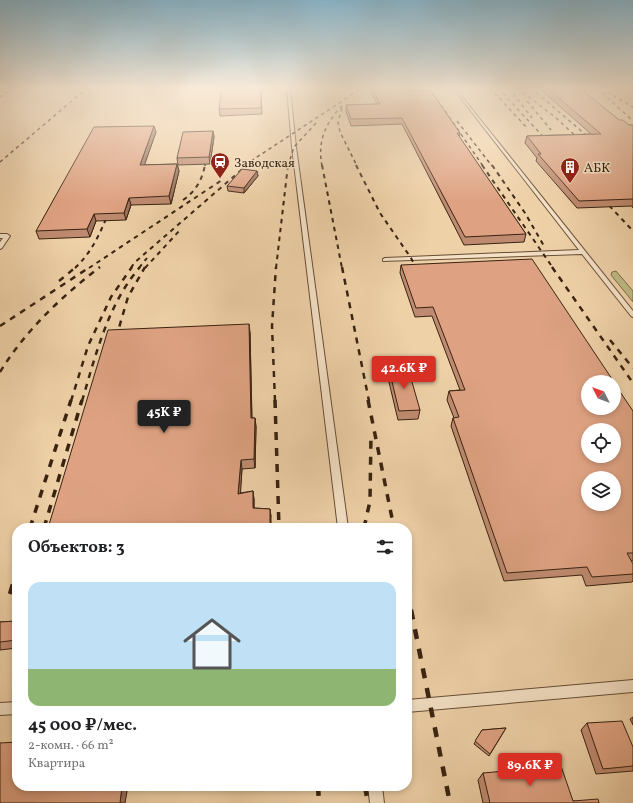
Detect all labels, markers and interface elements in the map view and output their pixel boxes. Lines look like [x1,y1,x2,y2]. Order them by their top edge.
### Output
station icon: Заводская [209,151,231,179]
place label: Заводская [234,155,295,173]
building icon: АБК [559,156,581,184]
place label: АБК [584,160,610,178]
pin: 42.6K ₽ [367,356,441,390]
text: 42.6K ₽ [381,360,427,378]
north arrow [581,375,621,415]
map controls [581,375,621,511]
pin: 45K ₽ [136,400,192,434]
text: 45K ₽ [147,404,181,422]
button: locate [581,423,621,463]
button: layers [581,471,621,511]
text: Объектов: 3 [28,536,125,559]
icon: filters [374,536,396,558]
icon: home [176,608,248,680]
text: 45 000 ₽/мес. [28,714,137,737]
text: 2-комн. · 66 m² [28,737,114,755]
pin: 89.6K ₽ [493,753,567,787]
text: Квартира [28,755,85,773]
text: 89.6K ₽ [507,757,553,775]

